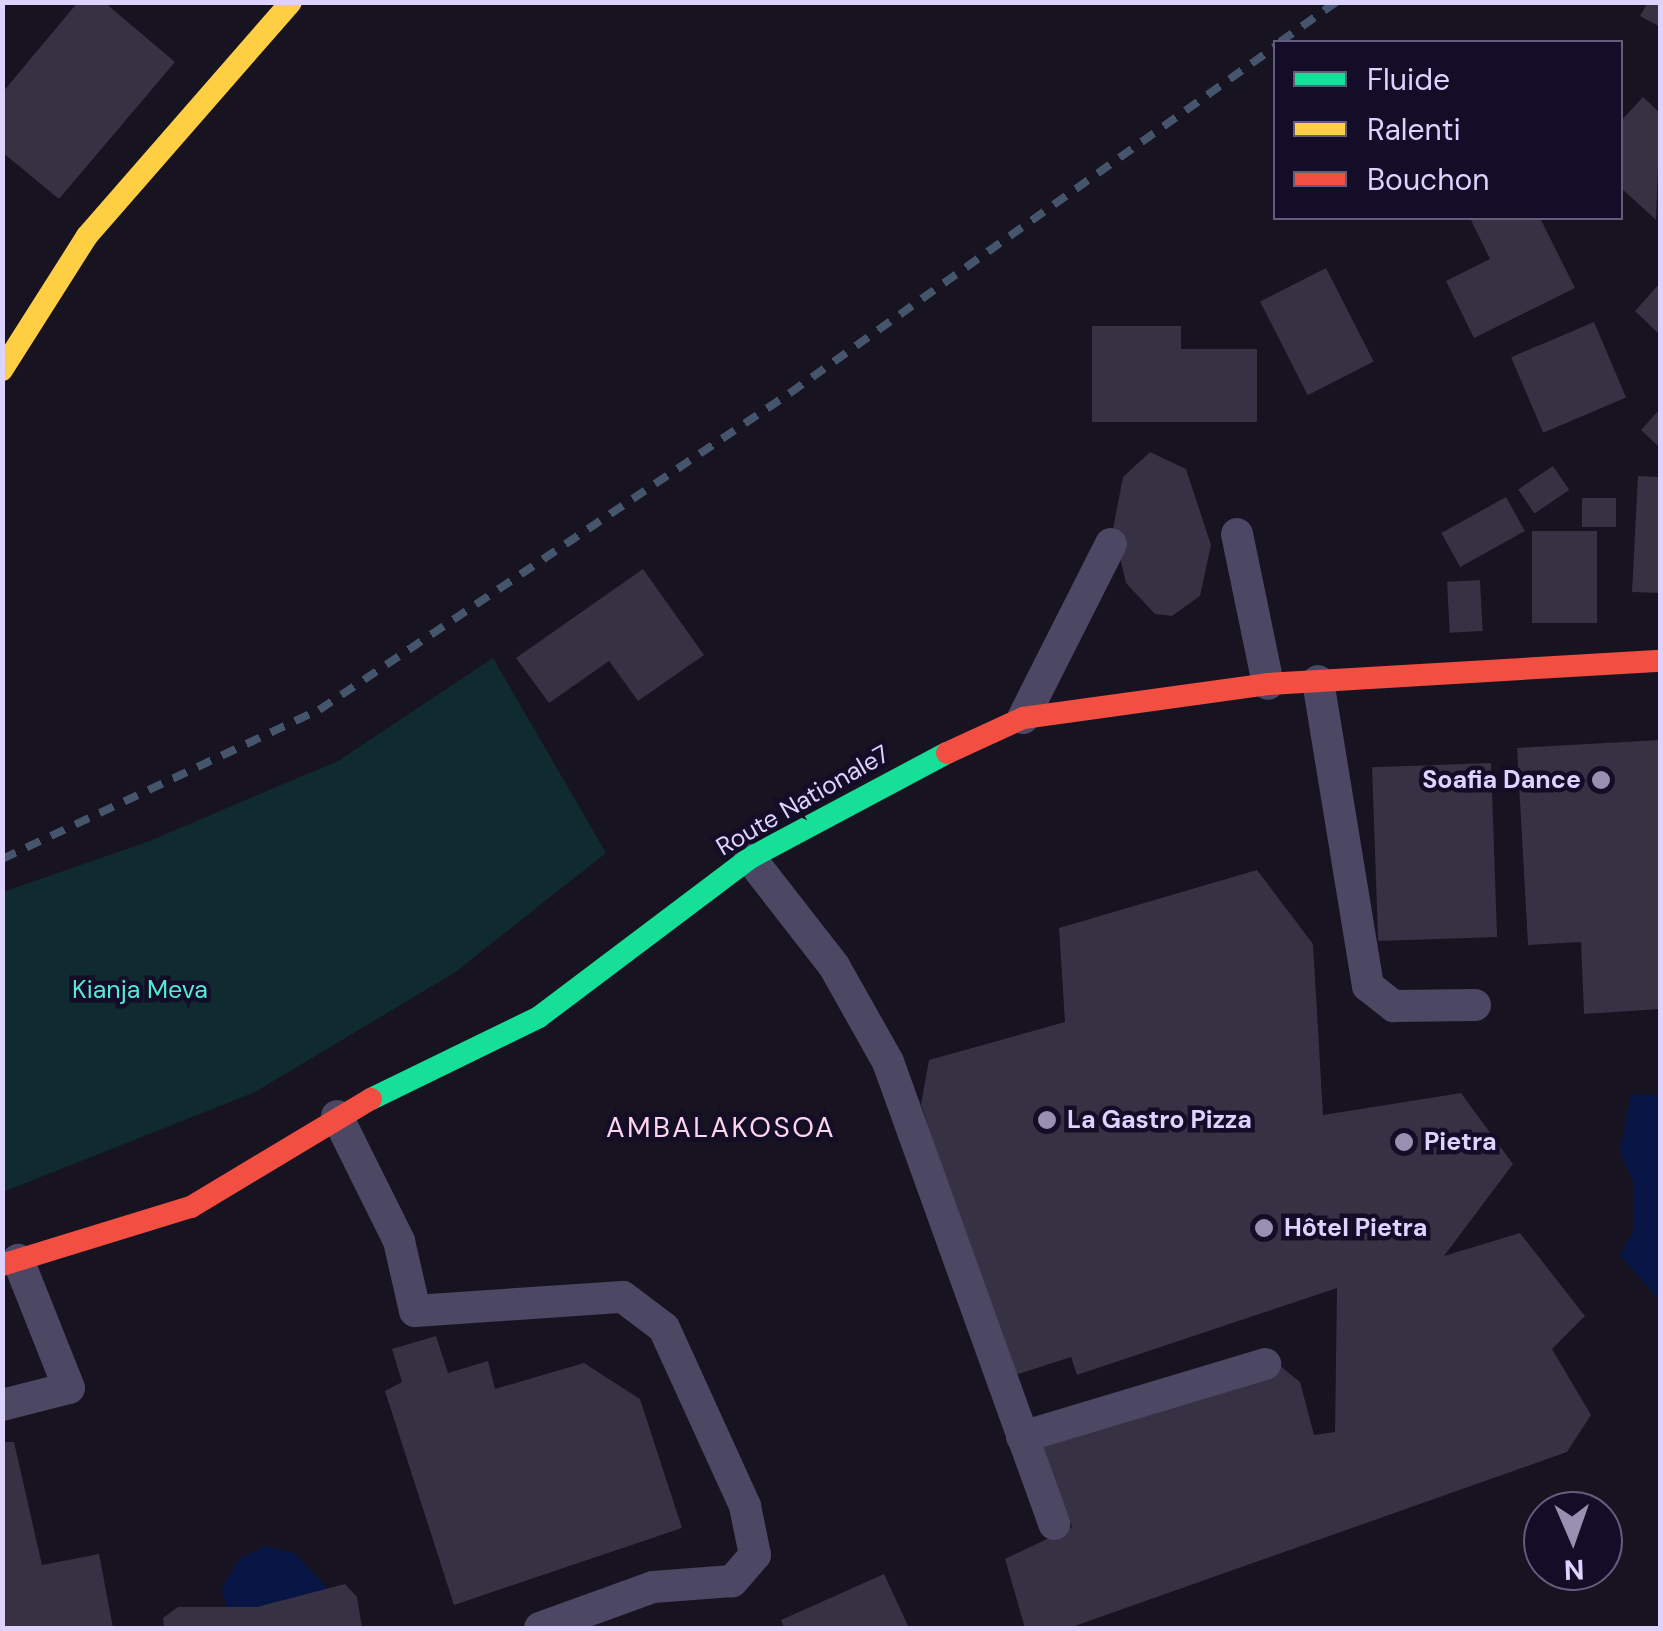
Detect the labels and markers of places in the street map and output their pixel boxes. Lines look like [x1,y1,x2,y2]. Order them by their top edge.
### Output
place label: Soafia Dance [1422,765,1581,795]
marker: Soafia Dance [1590,769,1612,791]
place label: La Gastro Pizza [1067,1105,1252,1135]
marker: La Gastro Pizza [1036,1109,1058,1131]
place label: Pietra [1424,1127,1497,1157]
marker: Pietra [1393,1131,1415,1153]
place label: Hôtel Pietra [1284,1213,1427,1243]
marker: Hôtel Pietra [1253,1217,1275,1239]

